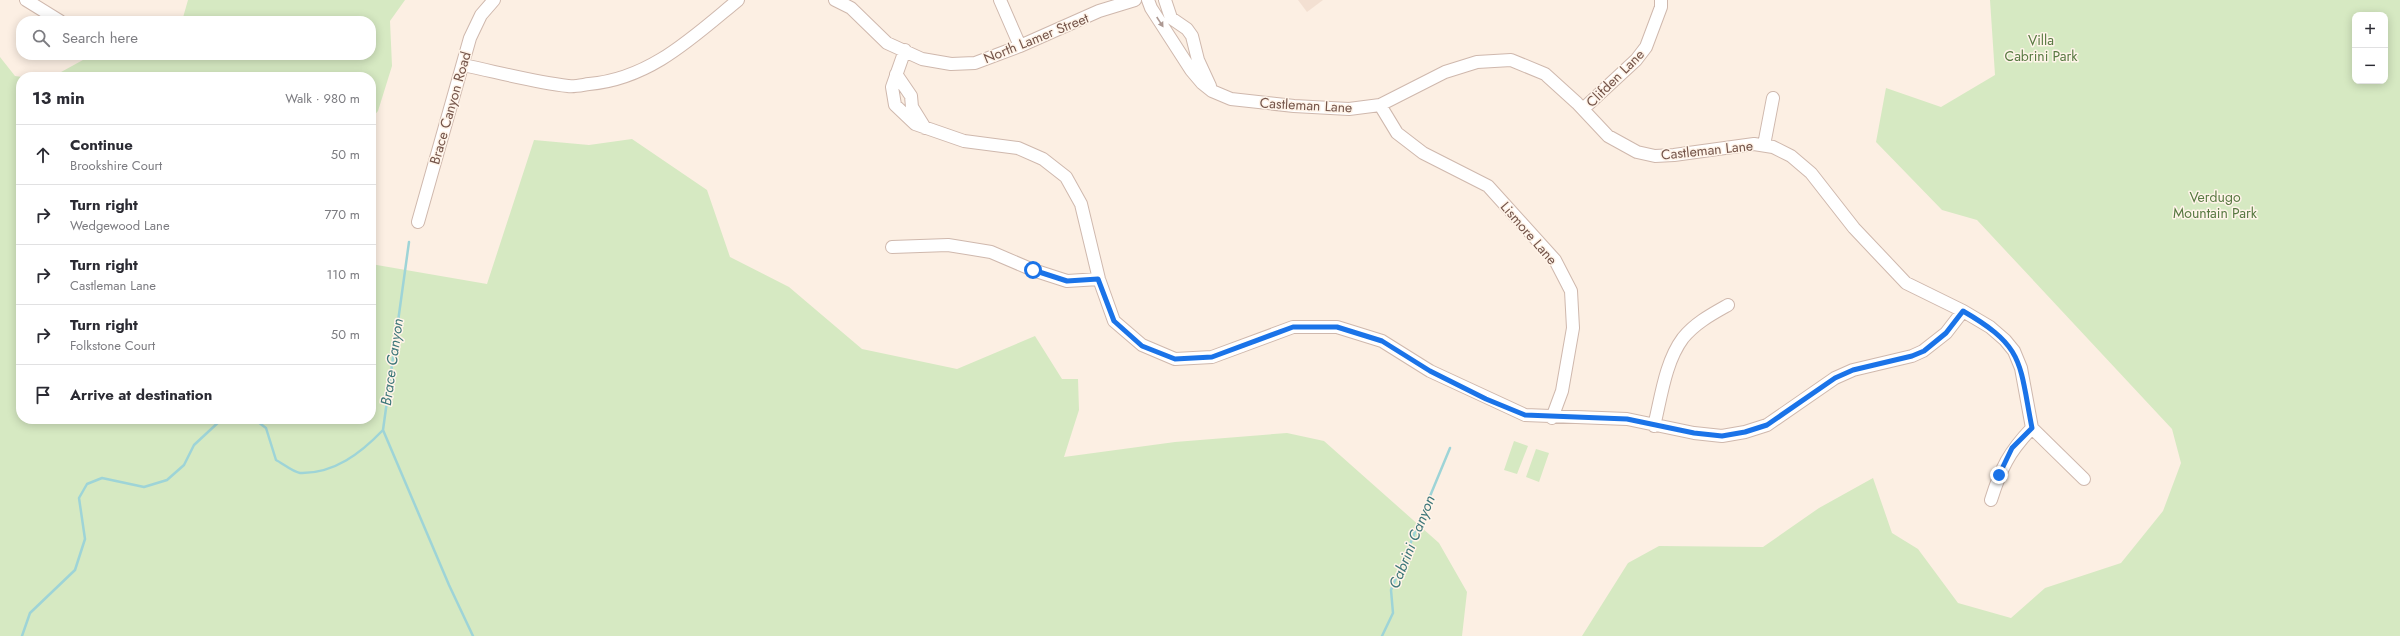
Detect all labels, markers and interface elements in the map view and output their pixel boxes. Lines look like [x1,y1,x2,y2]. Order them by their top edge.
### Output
street label: North Lamer Street [980,8,1092,68]
map controls [2352,12,2388,84]
button: + [2352,12,2388,48]
search box [16,16,376,60]
one-way arrow [1156,17,1164,27]
icon: search [30,27,52,49]
text: Search here [62,27,138,49]
park label: Villa Cabrini Park [2005,30,2078,66]
street label: Clifden Lane [1581,44,1649,112]
button: − [2352,48,2388,84]
street label: Brace Canyon Road [424,49,476,167]
text: 13 min [32,86,85,110]
text: Walk · 980 m [285,89,360,108]
street label: Castleman Lane [1259,93,1353,117]
text: Continue [70,134,133,156]
street label: Castleman Lane [1660,135,1754,165]
icon: ahead [32,144,54,166]
text: 50 m [331,145,360,164]
text: Brookshire Court [70,156,162,175]
park label: Verdugo Mountain Park [2173,187,2258,223]
text: Turn right [70,194,138,216]
street label: Lismore Lane [1496,197,1562,269]
icon: right [32,204,54,226]
text: 770 m [325,205,360,224]
text: Wedgewood Lane [70,216,170,235]
text: Turn right [70,254,138,276]
route start [1024,261,1042,279]
icon: right [32,264,54,286]
text: 110 m [326,265,360,284]
text: Castleman Lane [70,276,156,295]
text: Turn right [70,314,138,336]
water label: Brace Canyon [375,317,409,407]
icon: right [32,324,54,346]
text: 50 m [331,325,360,344]
text: Folkstone Court [70,336,155,355]
icon: arrive [32,384,54,406]
text: Arrive at destination [70,384,212,406]
route end [1990,466,2008,484]
water label: Cabrini Canyon [1383,492,1441,592]

